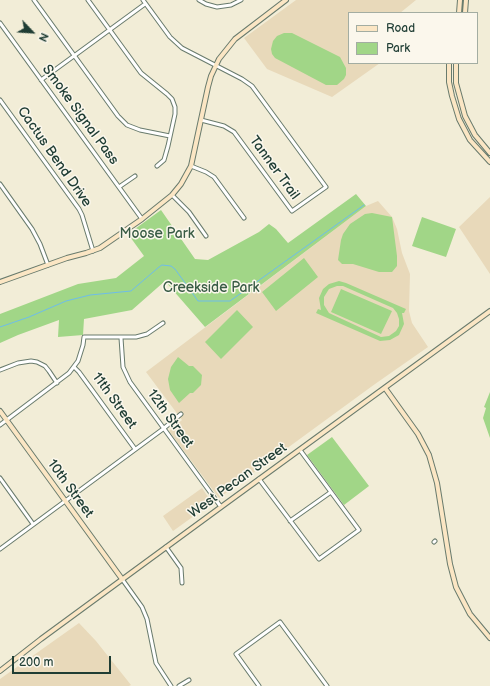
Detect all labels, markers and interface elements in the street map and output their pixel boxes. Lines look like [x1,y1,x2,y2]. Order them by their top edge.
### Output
north arrow [12,12,52,52]
legend [348,12,478,64]
text: Road [386,21,415,36]
text: N [36,31,51,44]
text: Park [386,41,410,56]
street label: Smoke Signal Pass [38,62,122,168]
street label: Cactus Bend Drive [13,104,95,210]
street label: Tanner Trail [245,133,303,203]
park label: Moose Park [119,226,195,242]
park label: Creekside Park [163,280,259,296]
street label: 11th Street [88,370,140,432]
street label: 12th Street [143,387,197,451]
street label: West Pecan Street [186,440,290,522]
street label: 10th Street [43,457,97,521]
scale bar [14,648,113,674]
text: 200 m [19,655,53,670]

